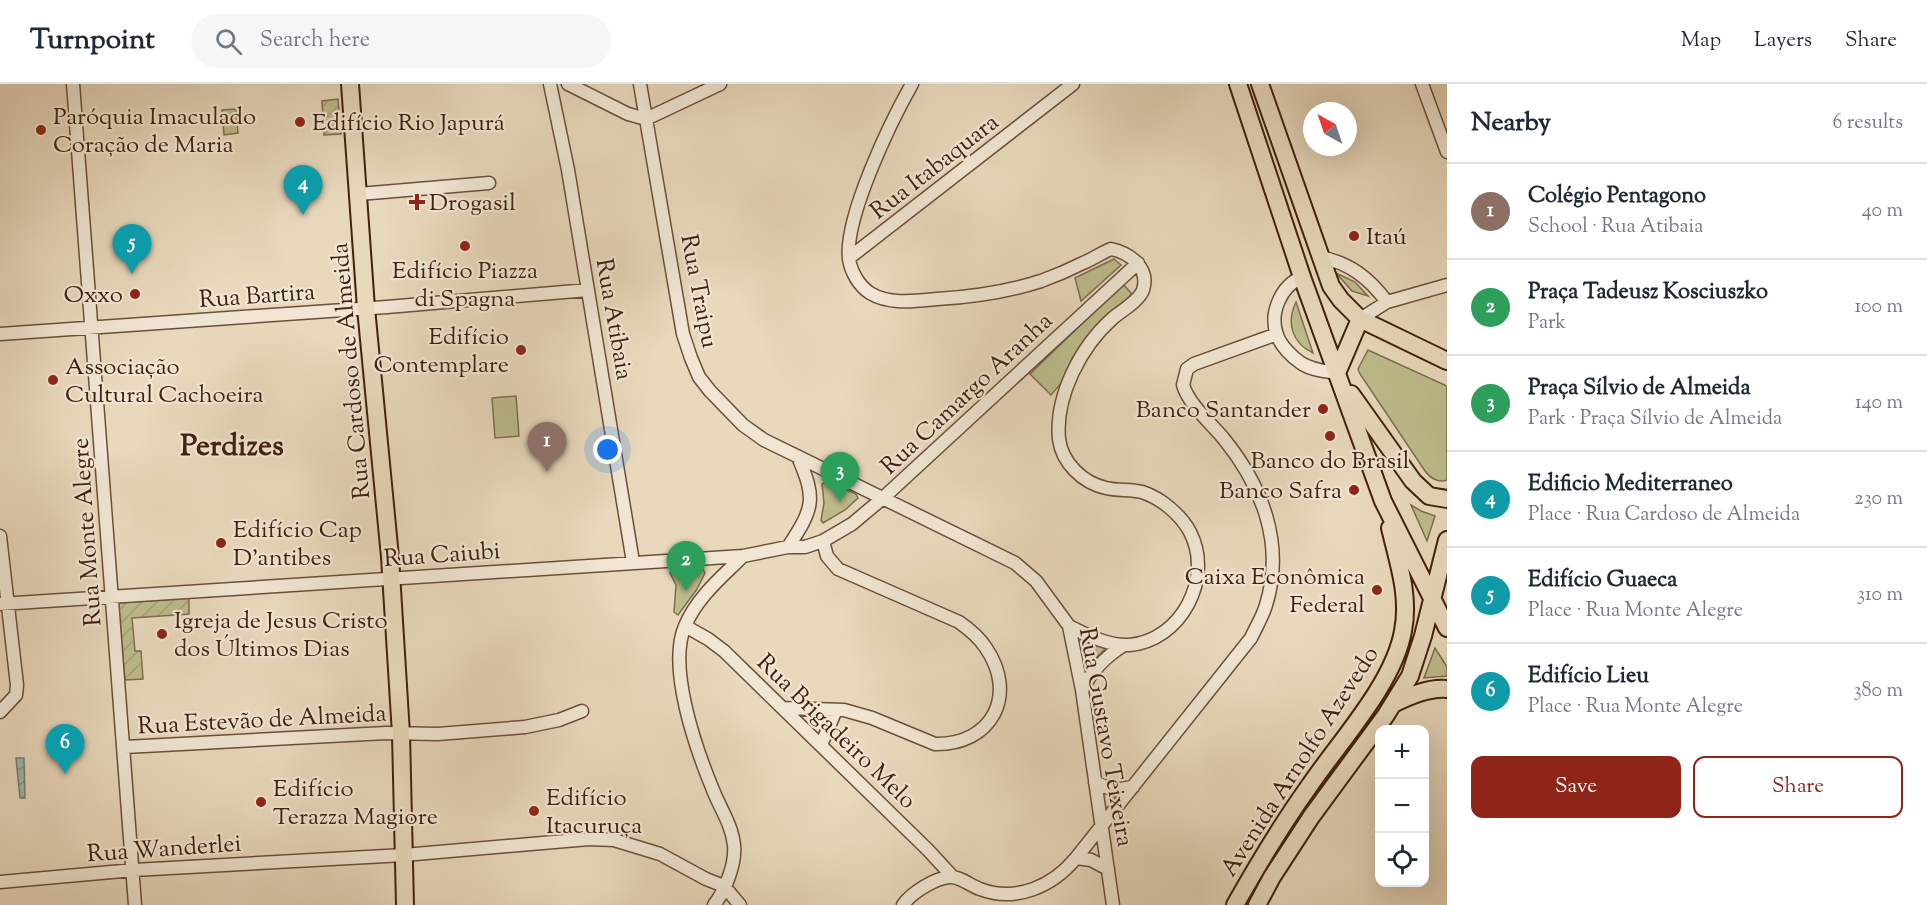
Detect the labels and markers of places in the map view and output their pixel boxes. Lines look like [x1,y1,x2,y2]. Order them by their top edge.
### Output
place label: Paróquia Imaculado Coração de Maria [53,101,256,163]
place label: Edifício Rio Japurá [312,107,505,141]
marker: Edifício Rio Japurá [293,115,307,129]
marker: Paróquia Imaculado Coração de Maria [34,123,48,137]
pin: 4 [284,166,322,215]
place label: Drogasil [429,187,516,221]
marker: Drogasil [410,195,424,209]
place label: Itaú [1366,221,1407,255]
pin: 5 [112,224,152,274]
marker: Itaú [1347,229,1361,243]
marker: Edifício Piazza di Spagna [458,239,472,253]
place label: Edifício Piazza di Spagna [392,255,538,317]
place label: Oxxo [63,279,123,313]
marker: Oxxo [128,287,142,301]
place label: Edifício Contemplare [373,321,509,383]
marker: Edifício Contemplare [514,343,528,357]
place label: Associação Cultural Cachoeira [65,351,264,413]
marker: Associação Cultural Cachoeira [46,373,60,387]
place label: Banco Santander [1136,394,1311,428]
marker: Banco Santander [1316,402,1330,416]
pin: 1 [528,422,566,472]
marker: Banco do Brasil [1323,429,1337,443]
place label: Banco do Brasil [1251,445,1410,479]
pin: 3 [820,452,860,502]
place label: Banco Safra [1219,475,1342,509]
marker: Banco Safra [1347,483,1361,497]
place label: Edifício Cap D'antibes [233,514,362,576]
marker: Edifício Cap D'antibes [214,536,228,550]
pin: 2 [666,542,706,591]
place label: Caixa Econômica Federal [1185,561,1365,623]
marker: Caixa Econômica Federal [1370,583,1384,597]
place label: Igreja de Jesus Cristo dos Últimos Dias [174,605,388,667]
marker: Igreja de Jesus Cristo dos Últimos Dias [155,627,169,641]
pin: 6 [46,724,84,774]
place label: Edifício Terazza Magiore [273,773,438,835]
place label: Edifício Itacuruça [546,782,642,844]
marker: Edifício Terazza Magiore [254,795,268,809]
marker: Edifício Itacuruça [527,804,541,818]

